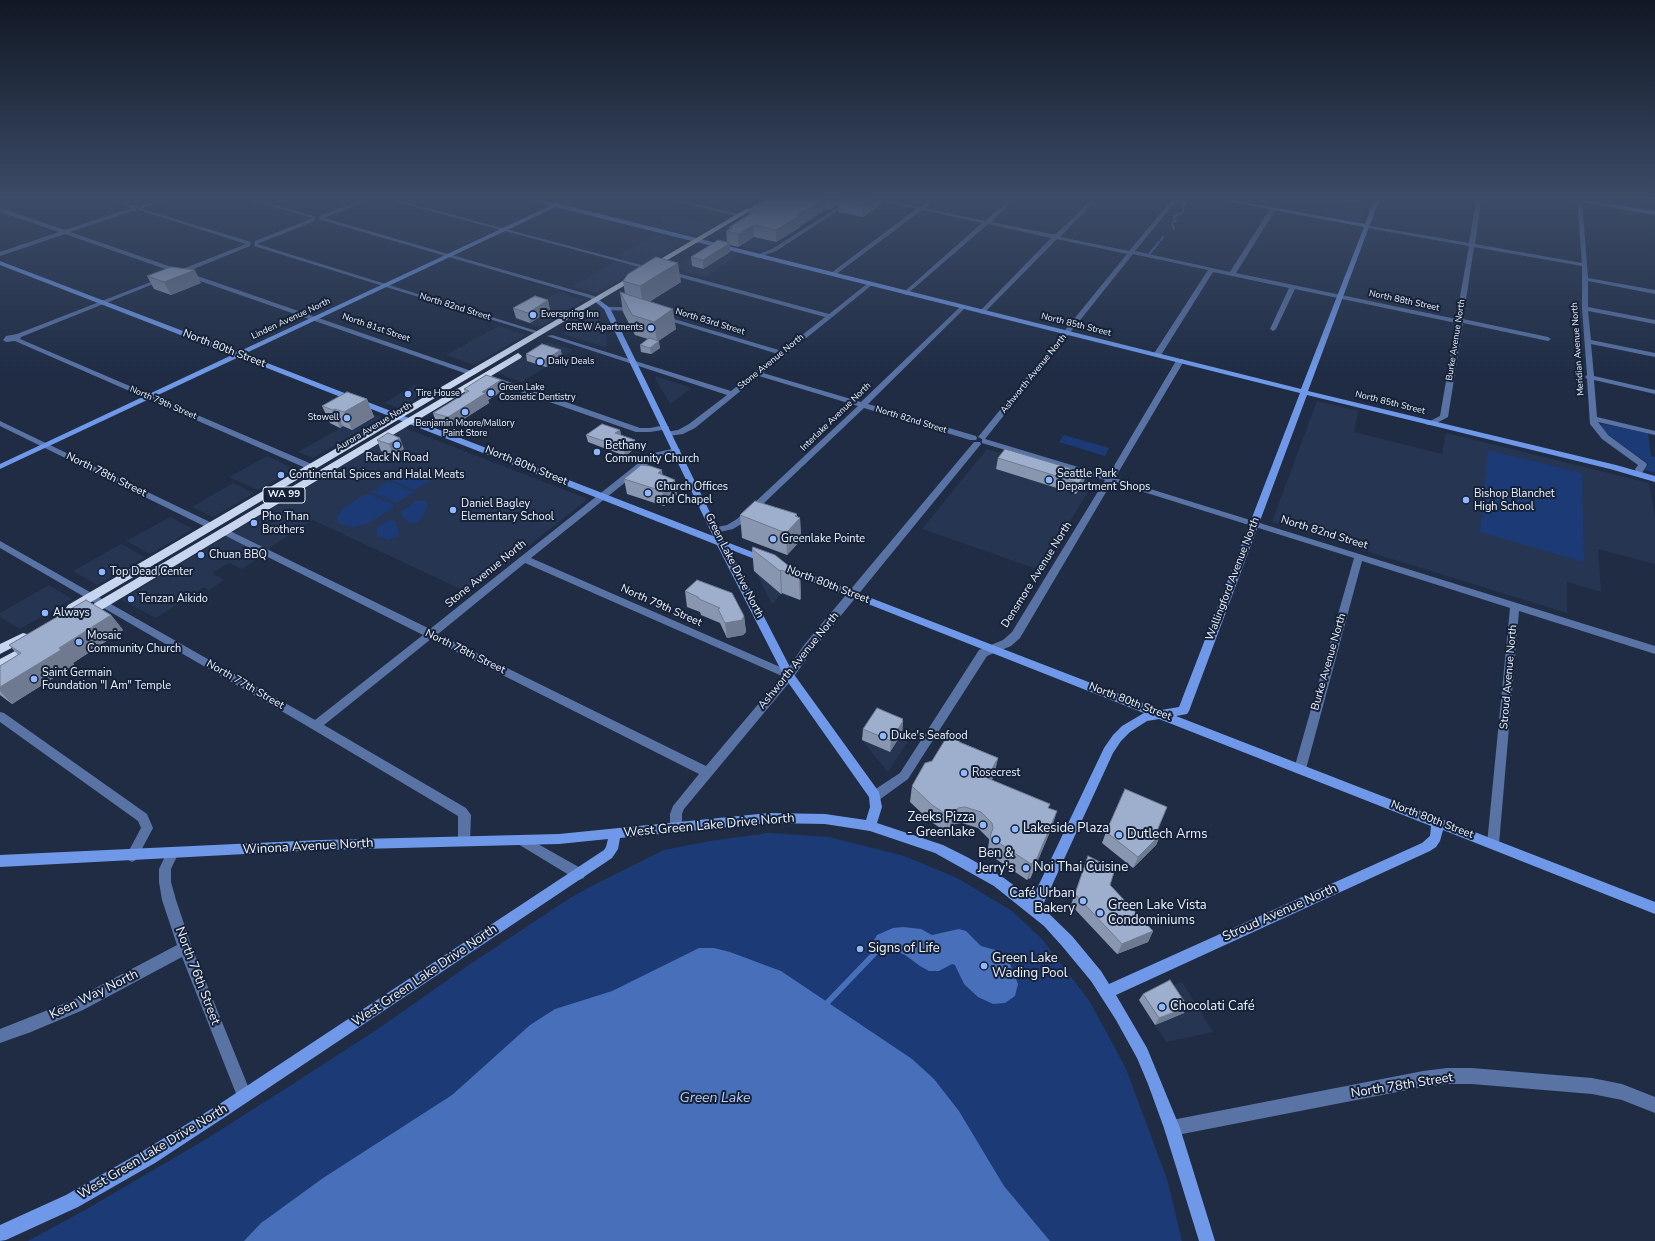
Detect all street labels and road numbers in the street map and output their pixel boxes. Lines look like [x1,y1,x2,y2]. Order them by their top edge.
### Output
street label: North 88th Street [1368,288,1440,314]
street label: North 82nd Street [418,291,492,323]
street label: Linden Avenue North [250,296,332,342]
street label: Burke Avenue North [1444,299,1468,381]
street label: Meridian Avenue North [1569,302,1587,396]
street label: North 83rd Street [674,306,746,338]
street label: North 81st Street [341,311,411,345]
street label: North 85th Street [1040,311,1112,339]
street label: North 80th Street [181,327,267,371]
street label: Stone Avenue North [736,332,806,392]
street label: Ashworth Avenue North [999,332,1069,416]
street label: Interlake Avenue North [799,381,873,453]
street label: North 79th Street [128,384,198,422]
street label: North 85th Street [1354,389,1426,417]
street label: Aurora Avenue North [334,400,414,454]
street label: North 82nd Street [874,404,948,436]
street label: North 80th Street [483,443,569,489]
street label: North 78th Street [64,450,148,500]
road number: WA 99 [263,487,305,503]
street label: Green Lake Drive North [702,511,766,621]
street label: North 82nd Street [1279,514,1369,552]
street label: Wallingford Avenue North [1203,516,1263,642]
street label: Densmore Avenue North [999,520,1075,630]
street label: Stone Avenue North [443,537,529,611]
street label: North 80th Street [785,563,871,607]
street label: North 79th Street [618,582,704,630]
street label: Ashworth Avenue North [756,610,842,712]
street label: Burke Avenue North [1309,612,1349,712]
street label: Stroud Avenue North [1498,624,1520,730]
street label: North 78th Street [423,627,507,677]
street label: North 77th Street [204,657,286,713]
street label: North 80th Street [1087,680,1173,724]
street label: North 80th Street [1389,798,1475,842]
street label: West Green Lake Drive North [623,811,795,841]
street label: Winona Avenue North [242,836,374,858]
street label: Stroud Avenue North [1220,881,1340,945]
street label: West Green Lake Drive North [350,922,500,1030]
street label: North 76th Street [171,925,223,1027]
street label: Keen Way North [47,967,141,1023]
street label: North 78th Street [1350,1070,1454,1102]
street label: West Green Lake Drive North [75,1101,231,1203]

